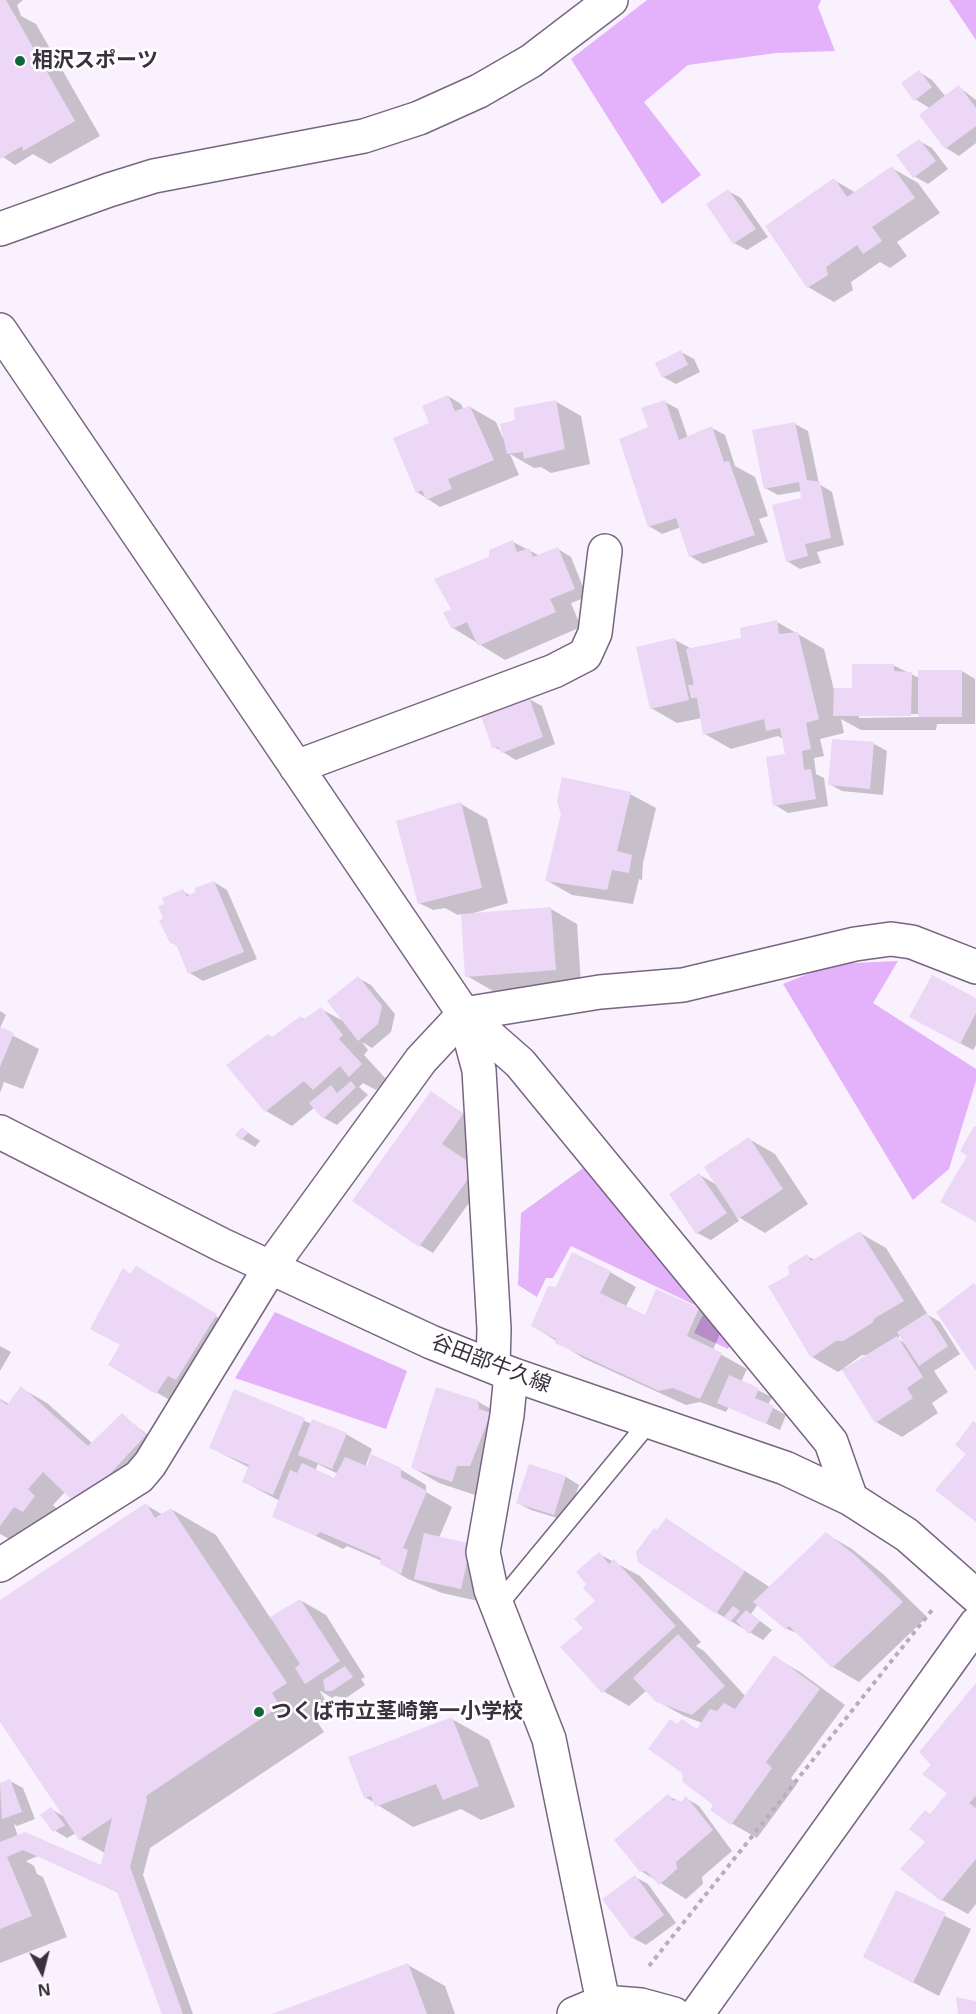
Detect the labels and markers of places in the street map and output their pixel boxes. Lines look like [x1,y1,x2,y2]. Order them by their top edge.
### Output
place label: 相沢スポーツ [32,48,158,74]
marker: 相沢スポーツ [13,54,27,68]
place label: つくば市立茎崎第一小学校 [271,1699,523,1725]
marker: つくば市立茎崎第一小学校 [252,1705,266,1719]

